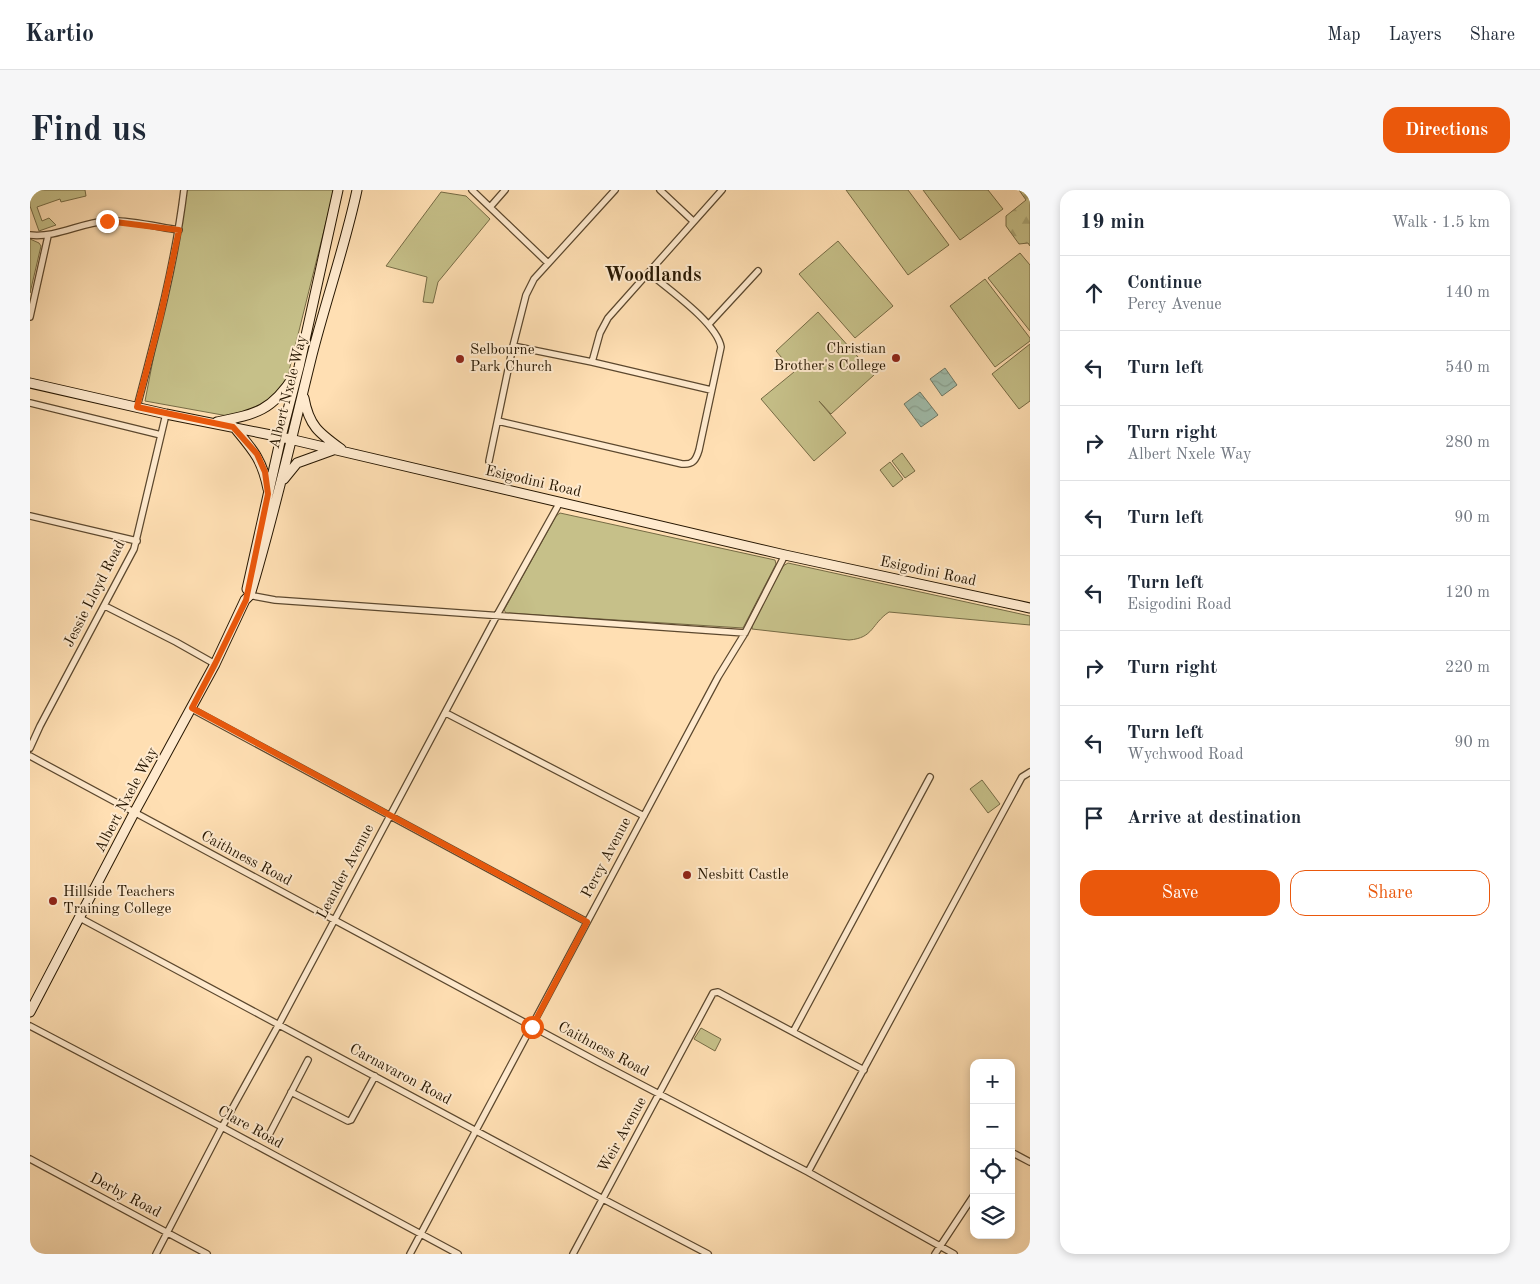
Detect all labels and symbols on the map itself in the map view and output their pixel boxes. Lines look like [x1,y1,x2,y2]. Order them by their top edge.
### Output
route end [96,210,119,233]
district label: Woodlands [604,266,702,286]
street label: Albert Nxele Way [268,334,310,450]
place label: Christian Brother's College [774,342,886,374]
place label: Selbourne Park Church [470,343,552,375]
marker: Christian Brother's College [890,352,902,364]
marker: Selbourne Park Church [454,353,466,365]
street label: Esigodini Road [484,464,583,500]
street label: Jessie Lloyd Road [62,538,128,650]
street label: Esigodini Road [878,554,978,590]
street label: Albert Nxele Way [93,745,161,855]
street label: Percy Avenue [580,815,635,901]
street label: Leander Avenue [315,822,377,922]
street label: Caithness Road [198,829,294,889]
place label: Nesbitt Castle [697,868,789,883]
marker: Nesbitt Castle [681,869,693,881]
place label: Hillside Teachers Training College [63,885,175,917]
marker: Hillside Teachers Training College [47,895,59,907]
route start [521,1016,544,1039]
street label: Caithness Road [555,1020,651,1080]
street label: Carnavaron Road [347,1042,453,1108]
street label: Weir Avenue [596,1095,650,1175]
street label: Clare Road [215,1104,285,1152]
street label: Derby Road [87,1171,163,1221]

